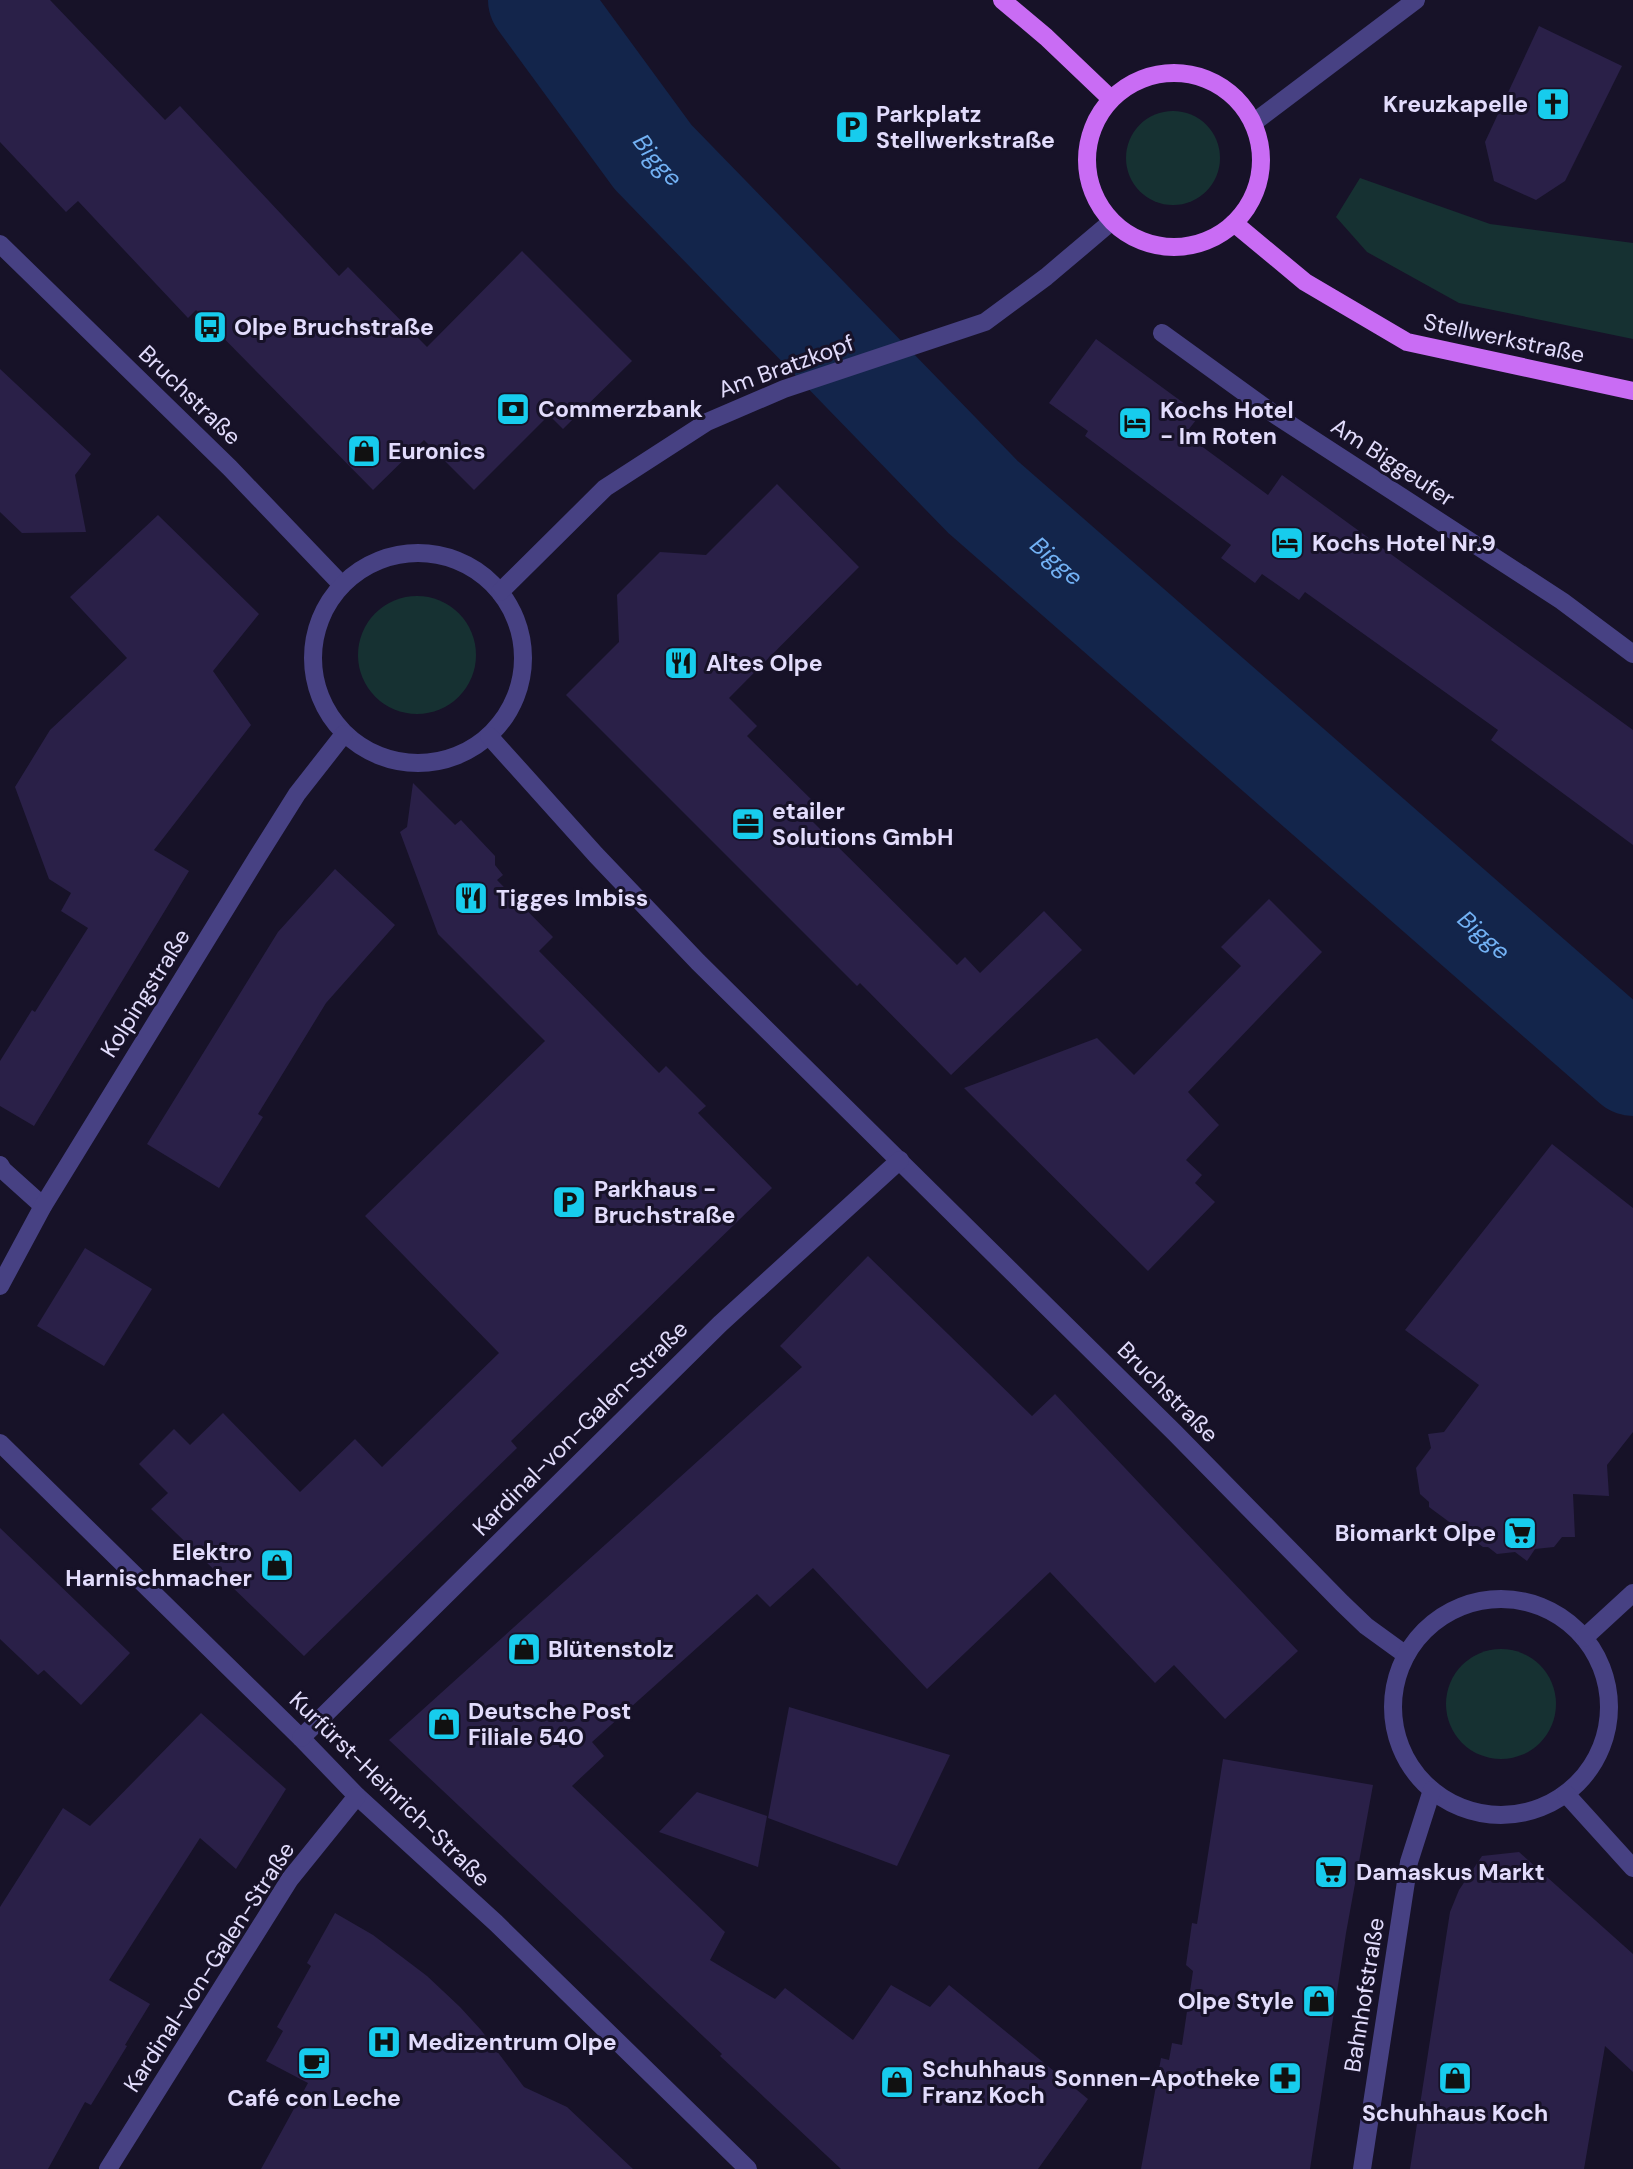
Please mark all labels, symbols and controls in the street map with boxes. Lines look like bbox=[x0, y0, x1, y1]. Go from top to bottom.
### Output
church icon: Kreuzkapelle bbox=[1534, 85, 1572, 123]
place label: Kreuzkapelle bbox=[1383, 89, 1528, 119]
place label: Parkplatz Stellwerkstraße bbox=[876, 99, 1055, 155]
parking icon: Parkplatz Stellwerkstraße bbox=[833, 108, 871, 146]
water label: Bigge bbox=[626, 128, 689, 193]
street label: Stellwerkstraße bbox=[1421, 306, 1587, 370]
bus stop icon: Olpe Bruchstraße bbox=[191, 308, 229, 346]
place label: Olpe Bruchstraße bbox=[234, 312, 434, 342]
street label: Am Bratzkopf bbox=[714, 327, 858, 404]
street label: Bruchstraße bbox=[132, 339, 248, 451]
bank icon: Commerzbank bbox=[494, 390, 532, 428]
place label: Commerzbank bbox=[538, 394, 703, 424]
place label: Kochs Hotel - Im Roten bbox=[1160, 395, 1294, 451]
hotel icon: Kochs Hotel - Im Roten bbox=[1116, 404, 1154, 442]
street label: Am Biggeufer bbox=[1325, 411, 1461, 513]
shop icon: Euronics bbox=[345, 432, 383, 470]
place label: Euronics bbox=[388, 436, 486, 466]
hotel icon: Kochs Hotel Nr.9 bbox=[1268, 524, 1306, 562]
place label: Kochs Hotel Nr.9 bbox=[1312, 528, 1496, 558]
water label: Bigge bbox=[1024, 529, 1090, 592]
restaurant icon: Altes Olpe bbox=[662, 644, 700, 682]
place label: Altes Olpe bbox=[706, 648, 823, 678]
place label: etailer Solutions GmbH bbox=[772, 796, 953, 852]
office icon: etailer Solutions GmbH bbox=[729, 805, 767, 843]
restaurant icon: Tigges Imbiss bbox=[452, 879, 490, 917]
place label: Tigges Imbiss bbox=[496, 883, 648, 913]
water label: Bigge bbox=[1451, 904, 1517, 966]
street label: Kolpingstraße bbox=[93, 923, 197, 1063]
place label: Parkhaus - Bruchstraße bbox=[594, 1174, 735, 1230]
parking icon: Parkhaus - Bruchstraße bbox=[550, 1183, 588, 1221]
street label: Kardinal-von-Galen-Straße bbox=[466, 1314, 694, 1542]
street label: Bruchstraße bbox=[1111, 1335, 1225, 1449]
supermarket icon: Biomarkt Olpe bbox=[1501, 1514, 1539, 1552]
place label: Biomarkt Olpe bbox=[1335, 1518, 1496, 1548]
place label: Elektro Harnischmacher bbox=[65, 1537, 252, 1593]
shop icon: Elektro Harnischmacher bbox=[258, 1546, 296, 1584]
shop icon: Blütenstolz bbox=[505, 1630, 543, 1668]
place label: Blütenstolz bbox=[548, 1634, 674, 1664]
street label: Kurfürst-Heinrich-Straße bbox=[283, 1685, 497, 1893]
place label: Deutsche Post Filiale 540 bbox=[468, 1696, 631, 1752]
shop icon: Deutsche Post Filiale 540 bbox=[425, 1705, 463, 1743]
street label: Kardinal-von-Galen-Straße bbox=[117, 1836, 301, 2098]
supermarket icon: Damaskus Markt bbox=[1312, 1853, 1350, 1891]
place label: Damaskus Markt bbox=[1356, 1857, 1545, 1887]
street label: Bahnhofstraße bbox=[1337, 1916, 1391, 2074]
shop icon: Olpe Style bbox=[1300, 1982, 1338, 2020]
place label: Olpe Style bbox=[1178, 1986, 1294, 2016]
hospital icon: Medizentrum Olpe bbox=[365, 2023, 403, 2061]
place label: Medizentrum Olpe bbox=[408, 2027, 617, 2057]
cafe icon: Café con Leche bbox=[295, 2044, 333, 2082]
place label: Schuhhaus Franz Koch bbox=[922, 2054, 1047, 2110]
pharmacy icon: Sonnen-Apotheke bbox=[1266, 2059, 1304, 2097]
shop icon: Schuhhaus Koch bbox=[1436, 2059, 1474, 2097]
shop icon: Schuhhaus Franz Koch bbox=[878, 2063, 916, 2101]
place label: Sonnen-Apotheke bbox=[1054, 2063, 1260, 2093]
place label: Café con Leche bbox=[227, 2083, 401, 2113]
place label: Schuhhaus Koch bbox=[1362, 2098, 1548, 2128]

